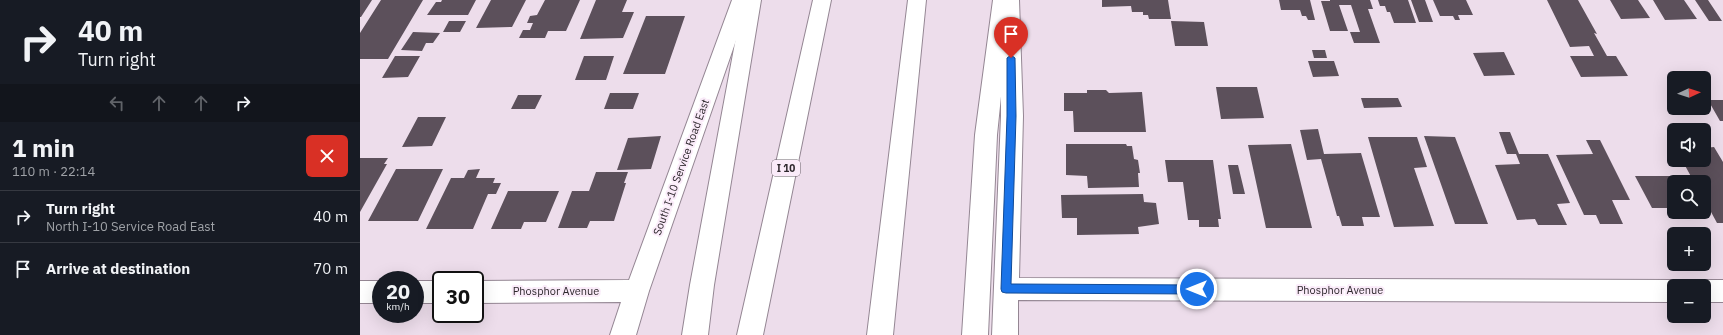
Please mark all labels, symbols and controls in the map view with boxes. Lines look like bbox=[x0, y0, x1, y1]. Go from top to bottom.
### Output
text: 40 m bbox=[78, 12, 143, 49]
icon: right bbox=[12, 16, 64, 68]
pin bbox=[994, 17, 1028, 58]
icon: arrive bbox=[1000, 23, 1022, 45]
text: Turn right bbox=[78, 48, 156, 71]
north arrow bbox=[1667, 71, 1711, 115]
map controls bbox=[1667, 71, 1711, 323]
icon: left bbox=[106, 92, 128, 114]
icon: ahead bbox=[148, 92, 170, 114]
icon: ahead bbox=[190, 92, 212, 114]
icon: right bbox=[232, 92, 254, 114]
street label: South I-10 Service Road East bbox=[650, 97, 712, 237]
button: sound bbox=[1667, 123, 1711, 167]
text: 1 min bbox=[12, 132, 75, 164]
button: close bbox=[306, 135, 348, 177]
road number: I 10 bbox=[772, 160, 800, 176]
text: 110 m · 22:14 bbox=[12, 163, 95, 180]
button: search bbox=[1667, 175, 1711, 219]
text: Turn right bbox=[46, 199, 115, 218]
icon: right bbox=[12, 206, 34, 228]
text: 40 m bbox=[313, 207, 348, 226]
text: North I-10 Service Road East bbox=[46, 218, 215, 235]
button: + bbox=[1667, 227, 1711, 271]
icon: arrive bbox=[12, 258, 34, 280]
text: Arrive at destination bbox=[46, 259, 190, 278]
text: 70 m bbox=[313, 259, 348, 278]
position arrow bbox=[1176, 268, 1218, 310]
speed limit sign: 30 bbox=[432, 271, 484, 323]
text: 20 bbox=[386, 278, 410, 305]
button: − bbox=[1667, 279, 1711, 323]
street label: Phosphor Avenue bbox=[1297, 283, 1383, 297]
street label: Phosphor Avenue bbox=[513, 284, 599, 298]
text: km/h bbox=[386, 300, 410, 313]

